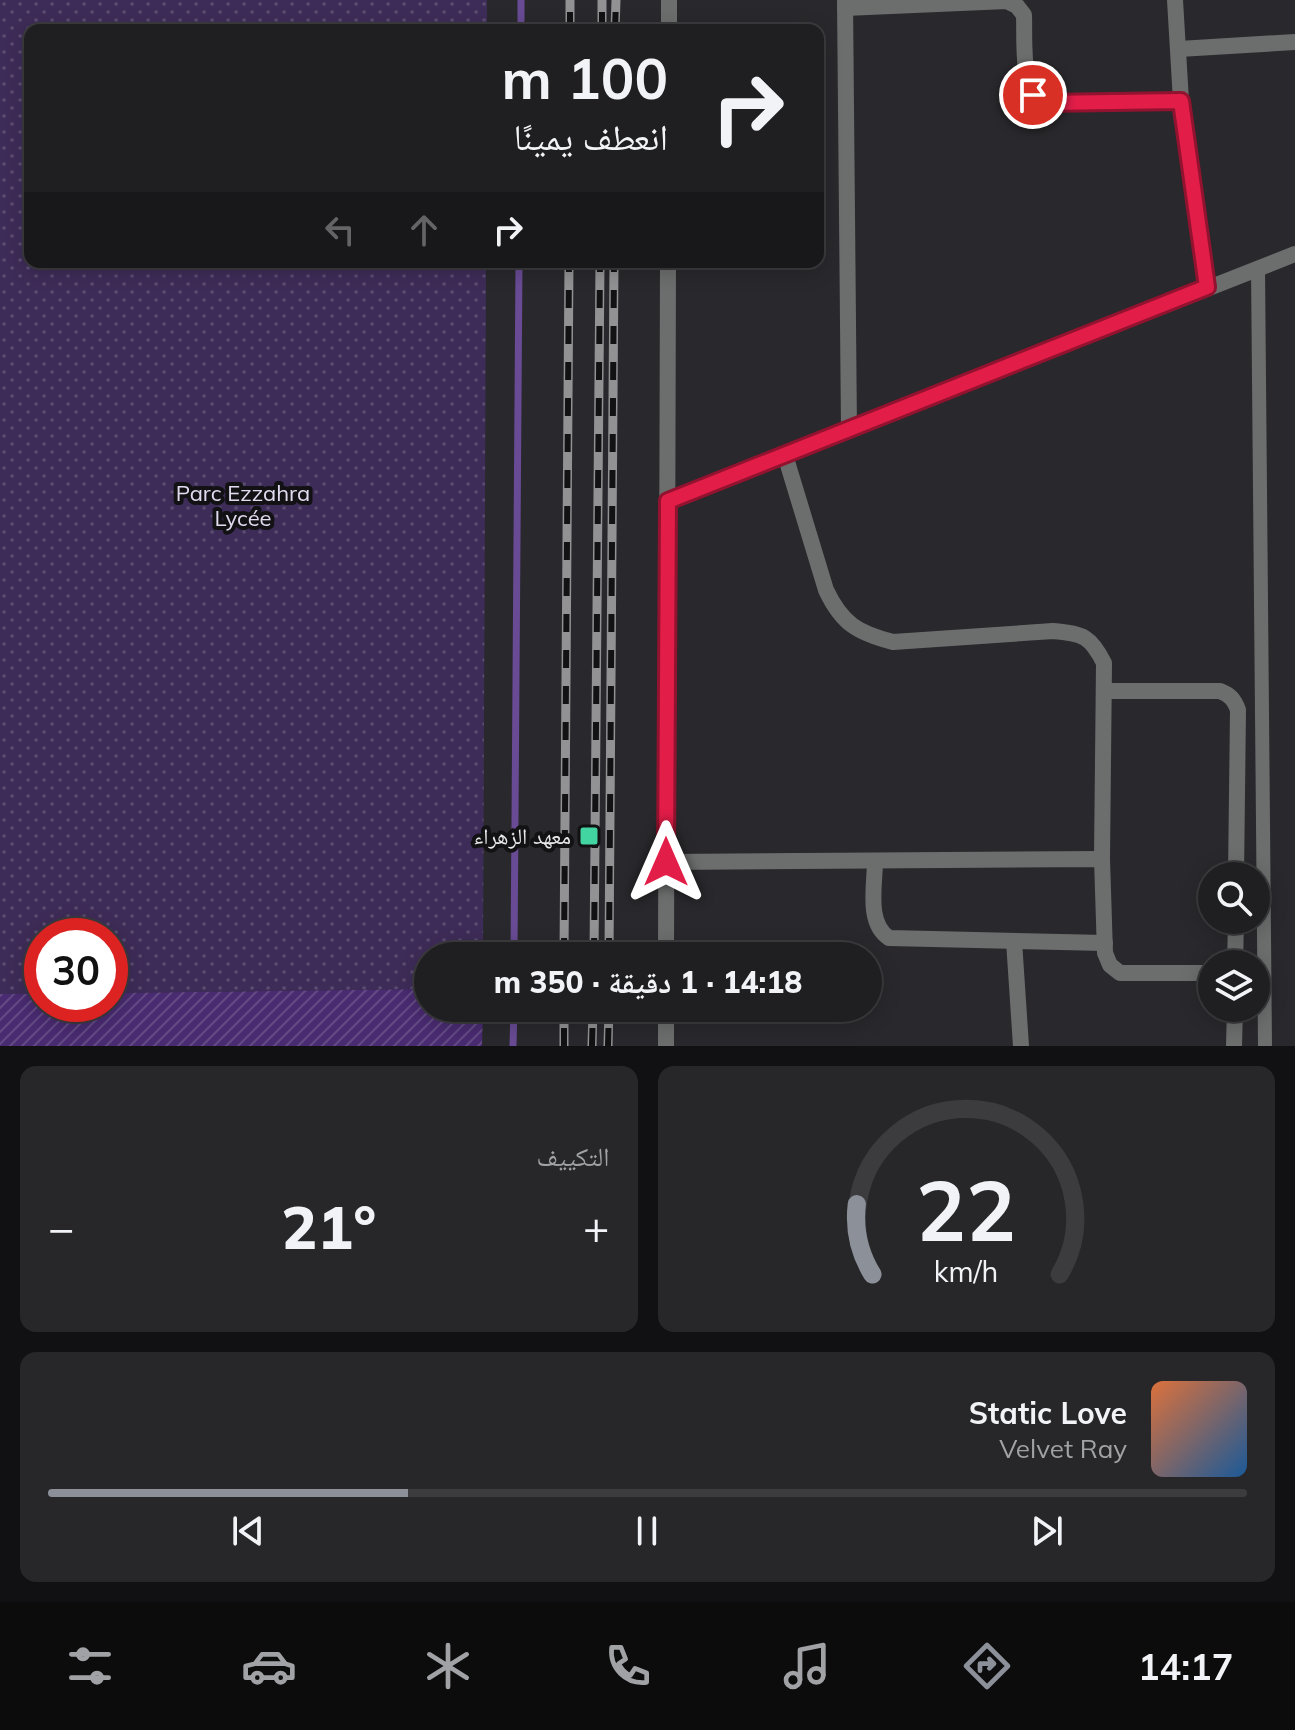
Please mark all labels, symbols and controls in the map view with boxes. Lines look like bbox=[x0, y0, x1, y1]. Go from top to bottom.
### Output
text: 100 m bbox=[501, 43, 668, 113]
icon: right bbox=[696, 56, 800, 160]
pin bbox=[999, 61, 1067, 129]
icon: arrive bbox=[1011, 73, 1055, 117]
text: انعطف يمينًا bbox=[513, 114, 668, 159]
icon: left bbox=[318, 208, 362, 252]
icon: ahead bbox=[402, 208, 446, 252]
icon: right bbox=[486, 208, 530, 252]
park label: Parc Ezzahra Lycée bbox=[176, 479, 310, 532]
position arrow bbox=[624, 820, 708, 904]
place label: معهد الزهراء bbox=[474, 822, 571, 850]
marker: معهد الزهراء bbox=[578, 825, 600, 847]
map controls bbox=[1198, 862, 1270, 1022]
button: search bbox=[1198, 862, 1270, 934]
speed limit sign: 30 bbox=[24, 918, 128, 1022]
button: layers bbox=[1198, 950, 1270, 1022]
text: 14:18 · 1 دقيقة · 350 m bbox=[494, 963, 802, 1001]
text: التكييف bbox=[537, 1140, 610, 1173]
text: 22 bbox=[916, 1157, 1016, 1262]
text: 21° bbox=[281, 1189, 376, 1264]
text: − bbox=[48, 1200, 74, 1255]
text: + bbox=[583, 1200, 609, 1255]
text: km/h bbox=[934, 1253, 999, 1289]
text: Static Love bbox=[969, 1394, 1127, 1432]
text: Velvet Ray bbox=[999, 1432, 1127, 1465]
icon: previous bbox=[226, 1509, 270, 1553]
icon: pause bbox=[625, 1509, 669, 1553]
icon: next bbox=[1025, 1509, 1069, 1553]
icon: filters bbox=[62, 1638, 118, 1694]
icon: car bbox=[241, 1638, 297, 1694]
icon: climate bbox=[420, 1638, 476, 1694]
icon: phone bbox=[600, 1638, 656, 1694]
icon: music bbox=[779, 1638, 835, 1694]
icon: directions bbox=[959, 1638, 1015, 1694]
text: 14:17 bbox=[1138, 1644, 1233, 1689]

